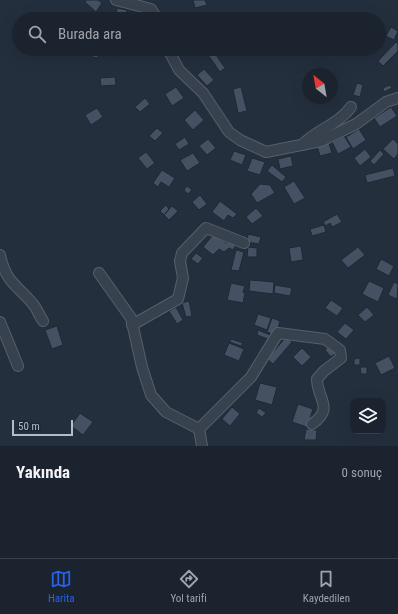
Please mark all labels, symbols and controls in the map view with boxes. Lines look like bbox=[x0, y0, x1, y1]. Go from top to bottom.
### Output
search box bbox=[12, 12, 386, 56]
icon: search bbox=[26, 23, 48, 45]
text: Burada ara bbox=[58, 25, 122, 43]
north arrow bbox=[302, 68, 338, 104]
map controls bbox=[350, 398, 386, 434]
button: layers bbox=[350, 398, 386, 434]
scale bar bbox=[12, 418, 73, 437]
text: 50 m bbox=[18, 420, 40, 433]
text: Yakında bbox=[16, 462, 70, 482]
text: 0 sonuç bbox=[342, 465, 382, 480]
tab: Harita bbox=[48, 568, 74, 605]
tab: Yol tarifi bbox=[170, 568, 207, 605]
tab: Kaydedilen bbox=[303, 568, 350, 605]

